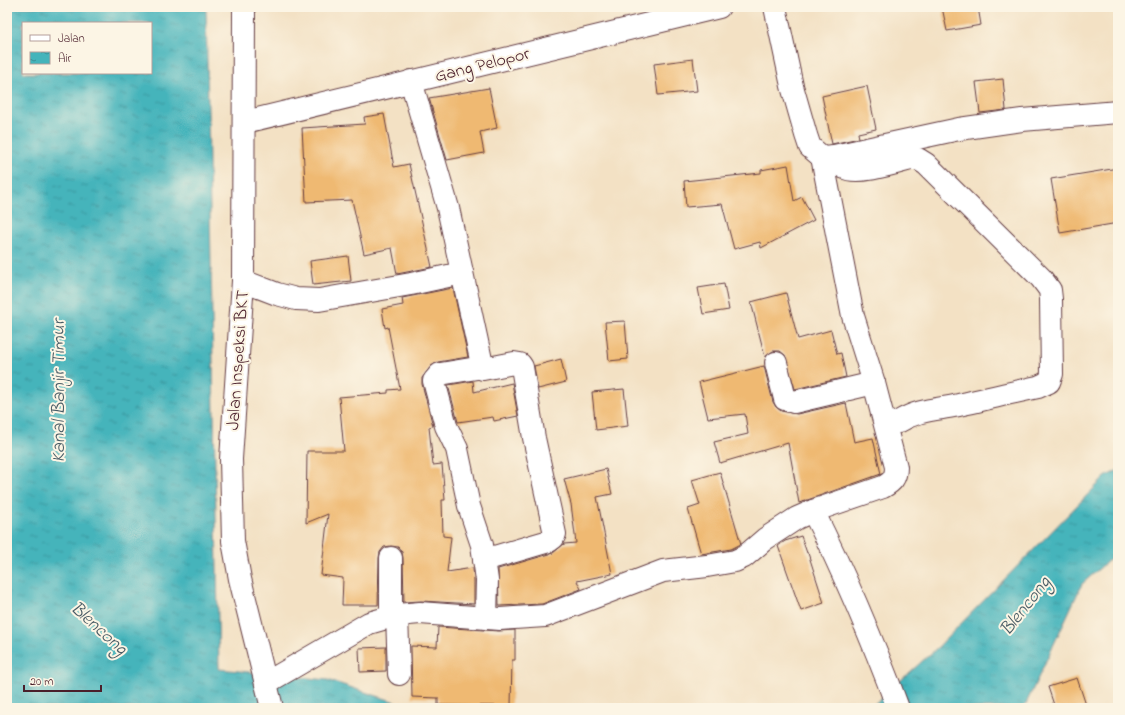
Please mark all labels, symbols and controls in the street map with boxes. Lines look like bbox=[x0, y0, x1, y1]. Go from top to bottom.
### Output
legend bbox=[22, 22, 152, 74]
text: Jalan bbox=[58, 30, 85, 48]
street label: Gang Pelopor bbox=[432, 41, 533, 91]
text: Air bbox=[58, 50, 72, 68]
street label: Jalan Inspeksi BKT bbox=[221, 289, 257, 431]
water label: Kanal Banjir Timur bbox=[46, 317, 73, 463]
water label: Blencong bbox=[994, 571, 1059, 643]
water label: Blencong bbox=[63, 596, 133, 663]
scale bar bbox=[24, 667, 101, 693]
text: 20 m bbox=[30, 673, 53, 691]

